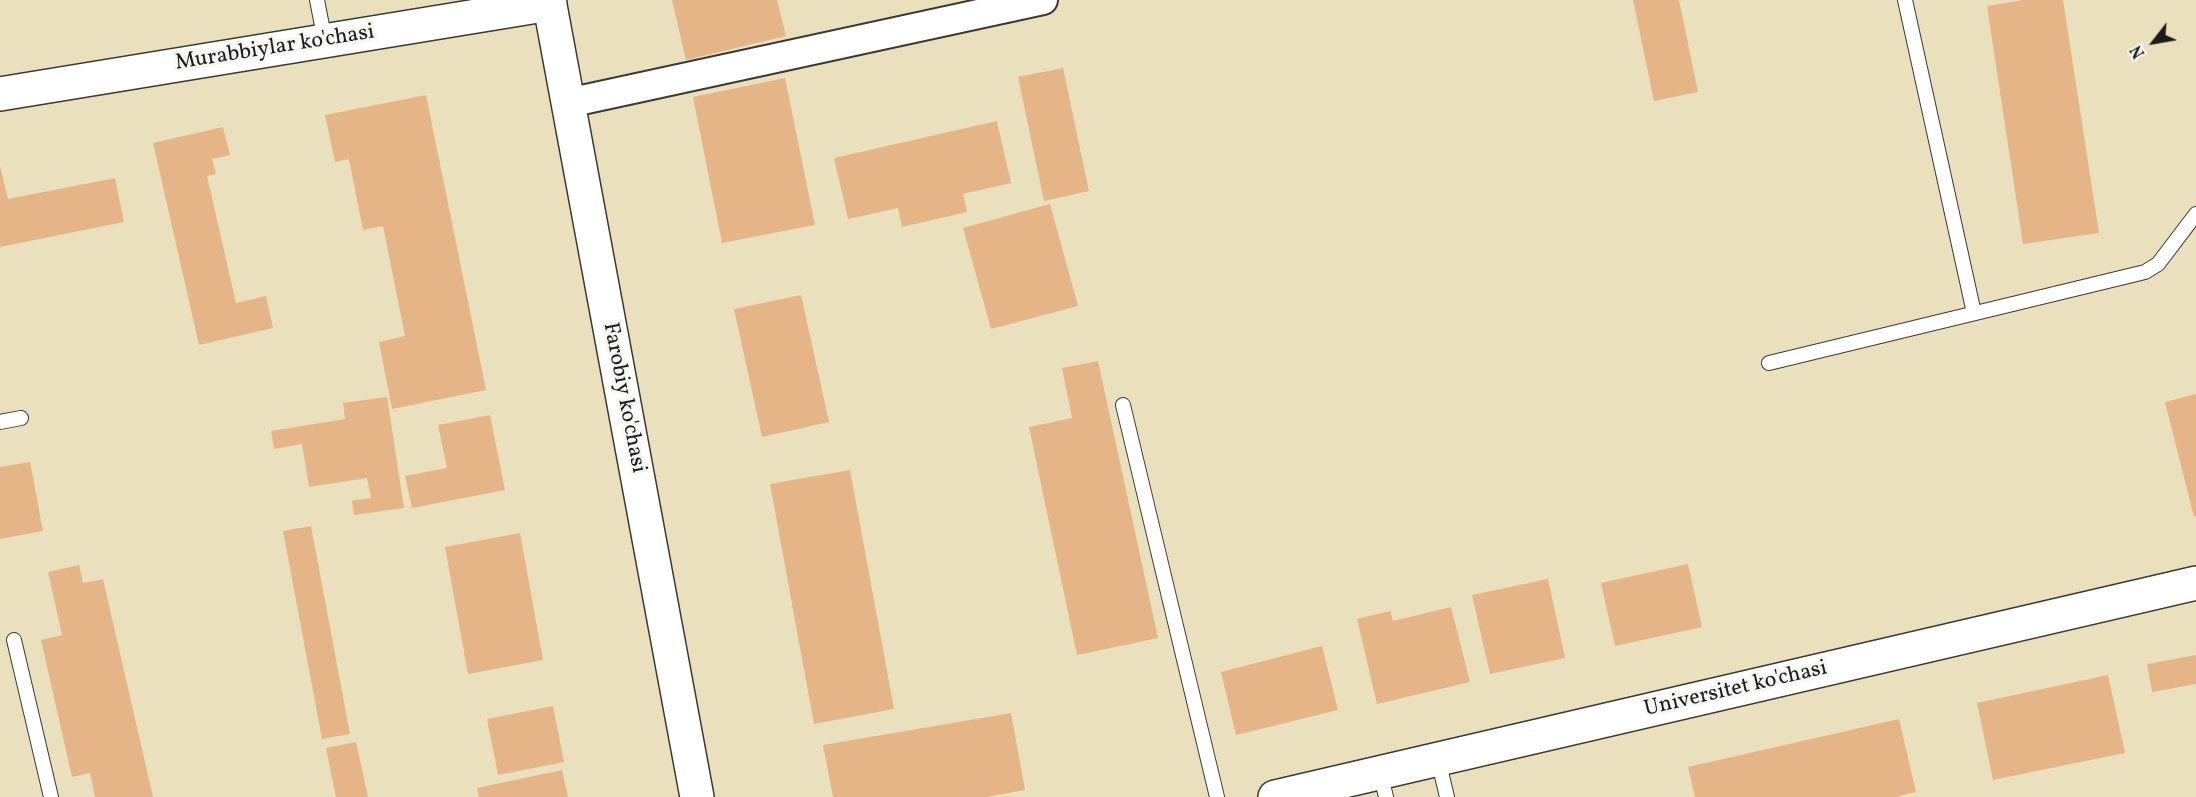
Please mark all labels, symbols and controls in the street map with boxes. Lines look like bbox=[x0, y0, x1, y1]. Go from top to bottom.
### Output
north arrow bbox=[2124, 12, 2184, 72]
street label: Murabbiylar ko'chasi bbox=[174, 20, 376, 78]
text: N bbox=[2126, 41, 2151, 62]
street label: Farobiy ko'chasi bbox=[595, 320, 651, 476]
street label: Universitet ko'chasi bbox=[1642, 656, 1830, 724]

